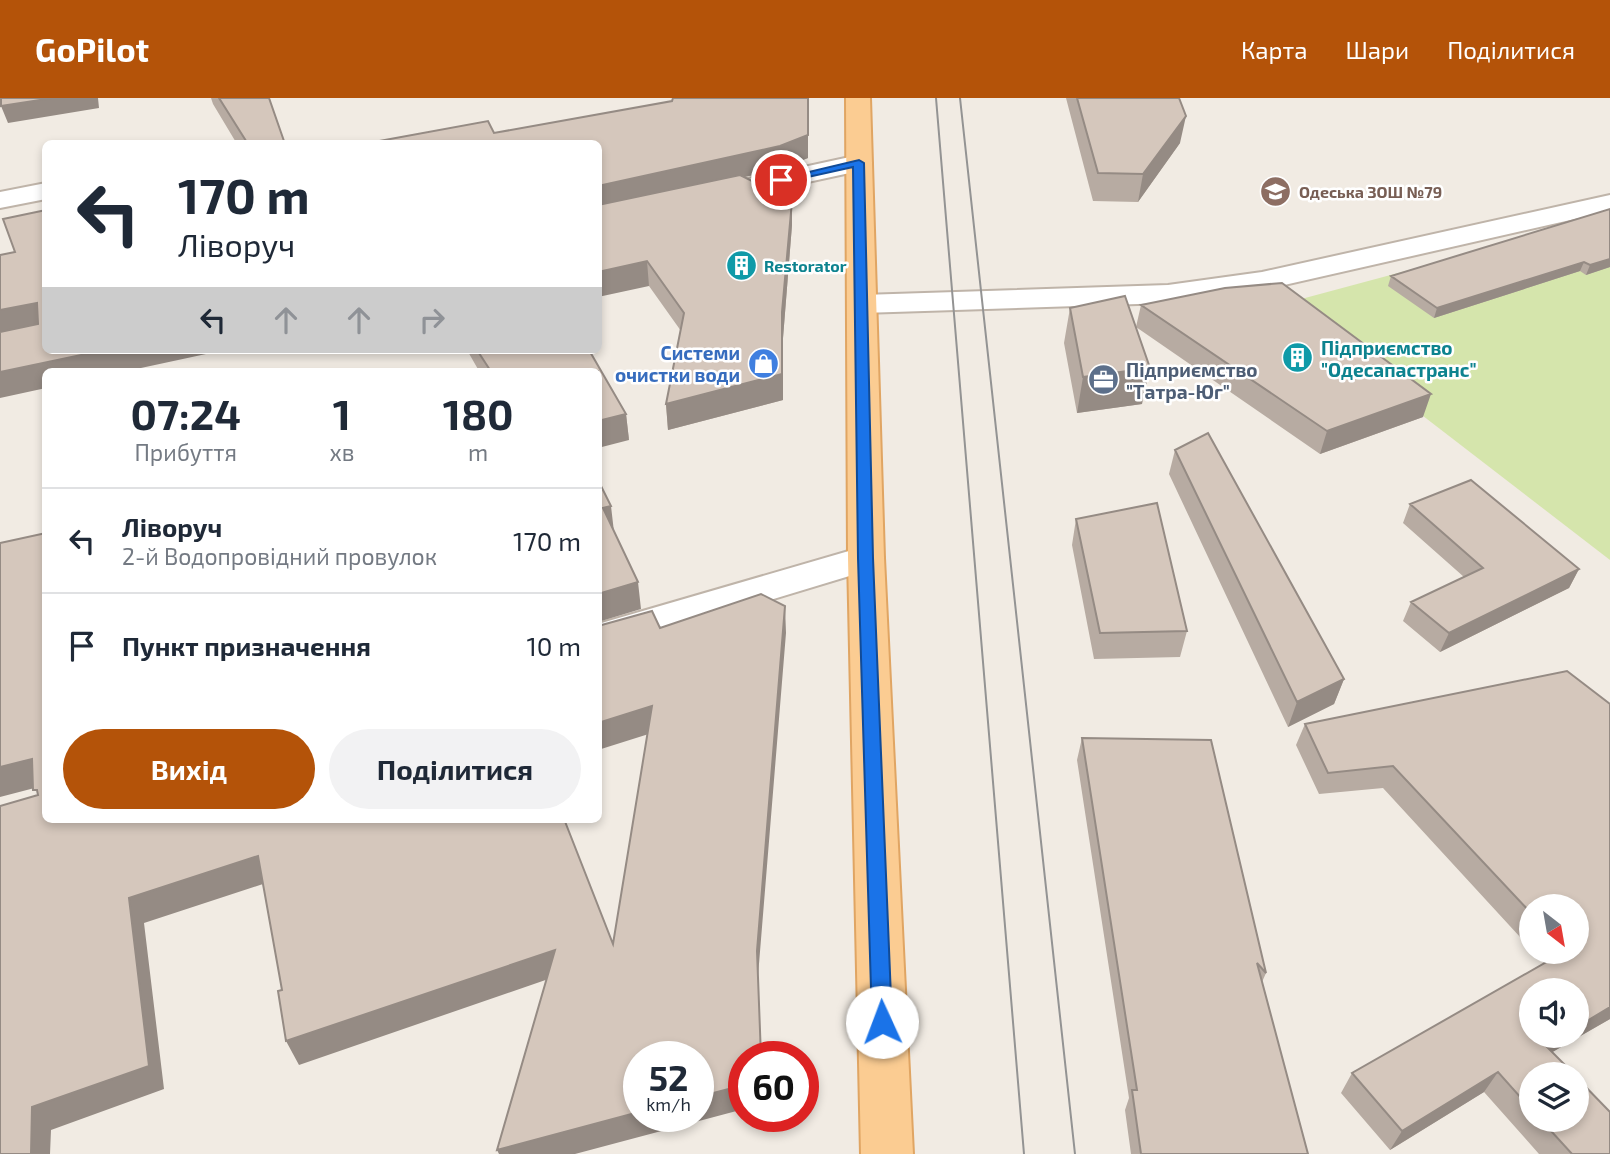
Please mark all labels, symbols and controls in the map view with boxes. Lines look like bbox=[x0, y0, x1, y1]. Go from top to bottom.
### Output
text: GoPilot bbox=[35, 29, 149, 69]
text: Карта bbox=[1241, 35, 1308, 64]
text: Шари bbox=[1346, 35, 1409, 64]
text: Поділитися bbox=[1447, 35, 1575, 64]
pin bbox=[751, 150, 811, 210]
icon: arrive bbox=[762, 161, 800, 199]
text: 170 m bbox=[178, 165, 310, 224]
icon: left bbox=[63, 168, 154, 259]
school or university icon: Одеська ЗОШ №79 bbox=[1259, 174, 1293, 208]
place label: Одеська ЗОШ №79 bbox=[1299, 182, 1442, 201]
text: Ліворуч bbox=[178, 225, 295, 263]
building icon: Restorator bbox=[724, 248, 758, 282]
place label: Restorator bbox=[764, 256, 847, 275]
icon: left bbox=[194, 301, 232, 339]
icon: ahead bbox=[267, 301, 305, 339]
icon: ahead bbox=[340, 301, 378, 339]
icon: right bbox=[413, 301, 451, 339]
place label: Підприємство "Одесапастранс" bbox=[1321, 336, 1477, 381]
place label: Системи очистки води bbox=[615, 341, 740, 386]
building icon: Підприємство "Одесапастранс" bbox=[1281, 341, 1315, 375]
shop icon: Системи очистки води bbox=[746, 346, 780, 380]
place label: Підприємство "Татра-Юг" bbox=[1126, 358, 1258, 403]
office icon: Підприємство "Татра-Юг" bbox=[1086, 363, 1120, 397]
text: 07:24 bbox=[130, 388, 241, 438]
text: 1 bbox=[333, 388, 351, 438]
text: 180 bbox=[443, 388, 514, 438]
text: Прибуття bbox=[134, 438, 237, 466]
text: хв bbox=[329, 438, 354, 466]
text: m bbox=[468, 438, 488, 466]
text: Ліворуч bbox=[122, 511, 222, 542]
icon: left bbox=[63, 522, 101, 560]
text: 170 m bbox=[513, 525, 581, 556]
text: 2-й Водопровідний провулок bbox=[122, 542, 437, 570]
icon: arrive bbox=[63, 627, 101, 665]
text: Пункт призначення bbox=[122, 630, 371, 661]
text: 10 m bbox=[526, 630, 581, 661]
button: Вихід bbox=[63, 729, 315, 809]
button: Поділитися bbox=[329, 729, 581, 809]
north arrow bbox=[1519, 894, 1589, 964]
map controls bbox=[1519, 894, 1589, 1132]
button: sound bbox=[1519, 978, 1589, 1048]
position arrow bbox=[845, 985, 919, 1059]
speed limit sign: 60 bbox=[728, 1041, 819, 1132]
text: 52 bbox=[649, 1056, 688, 1098]
button: layers bbox=[1519, 1062, 1589, 1132]
text: km/h bbox=[646, 1093, 691, 1115]

